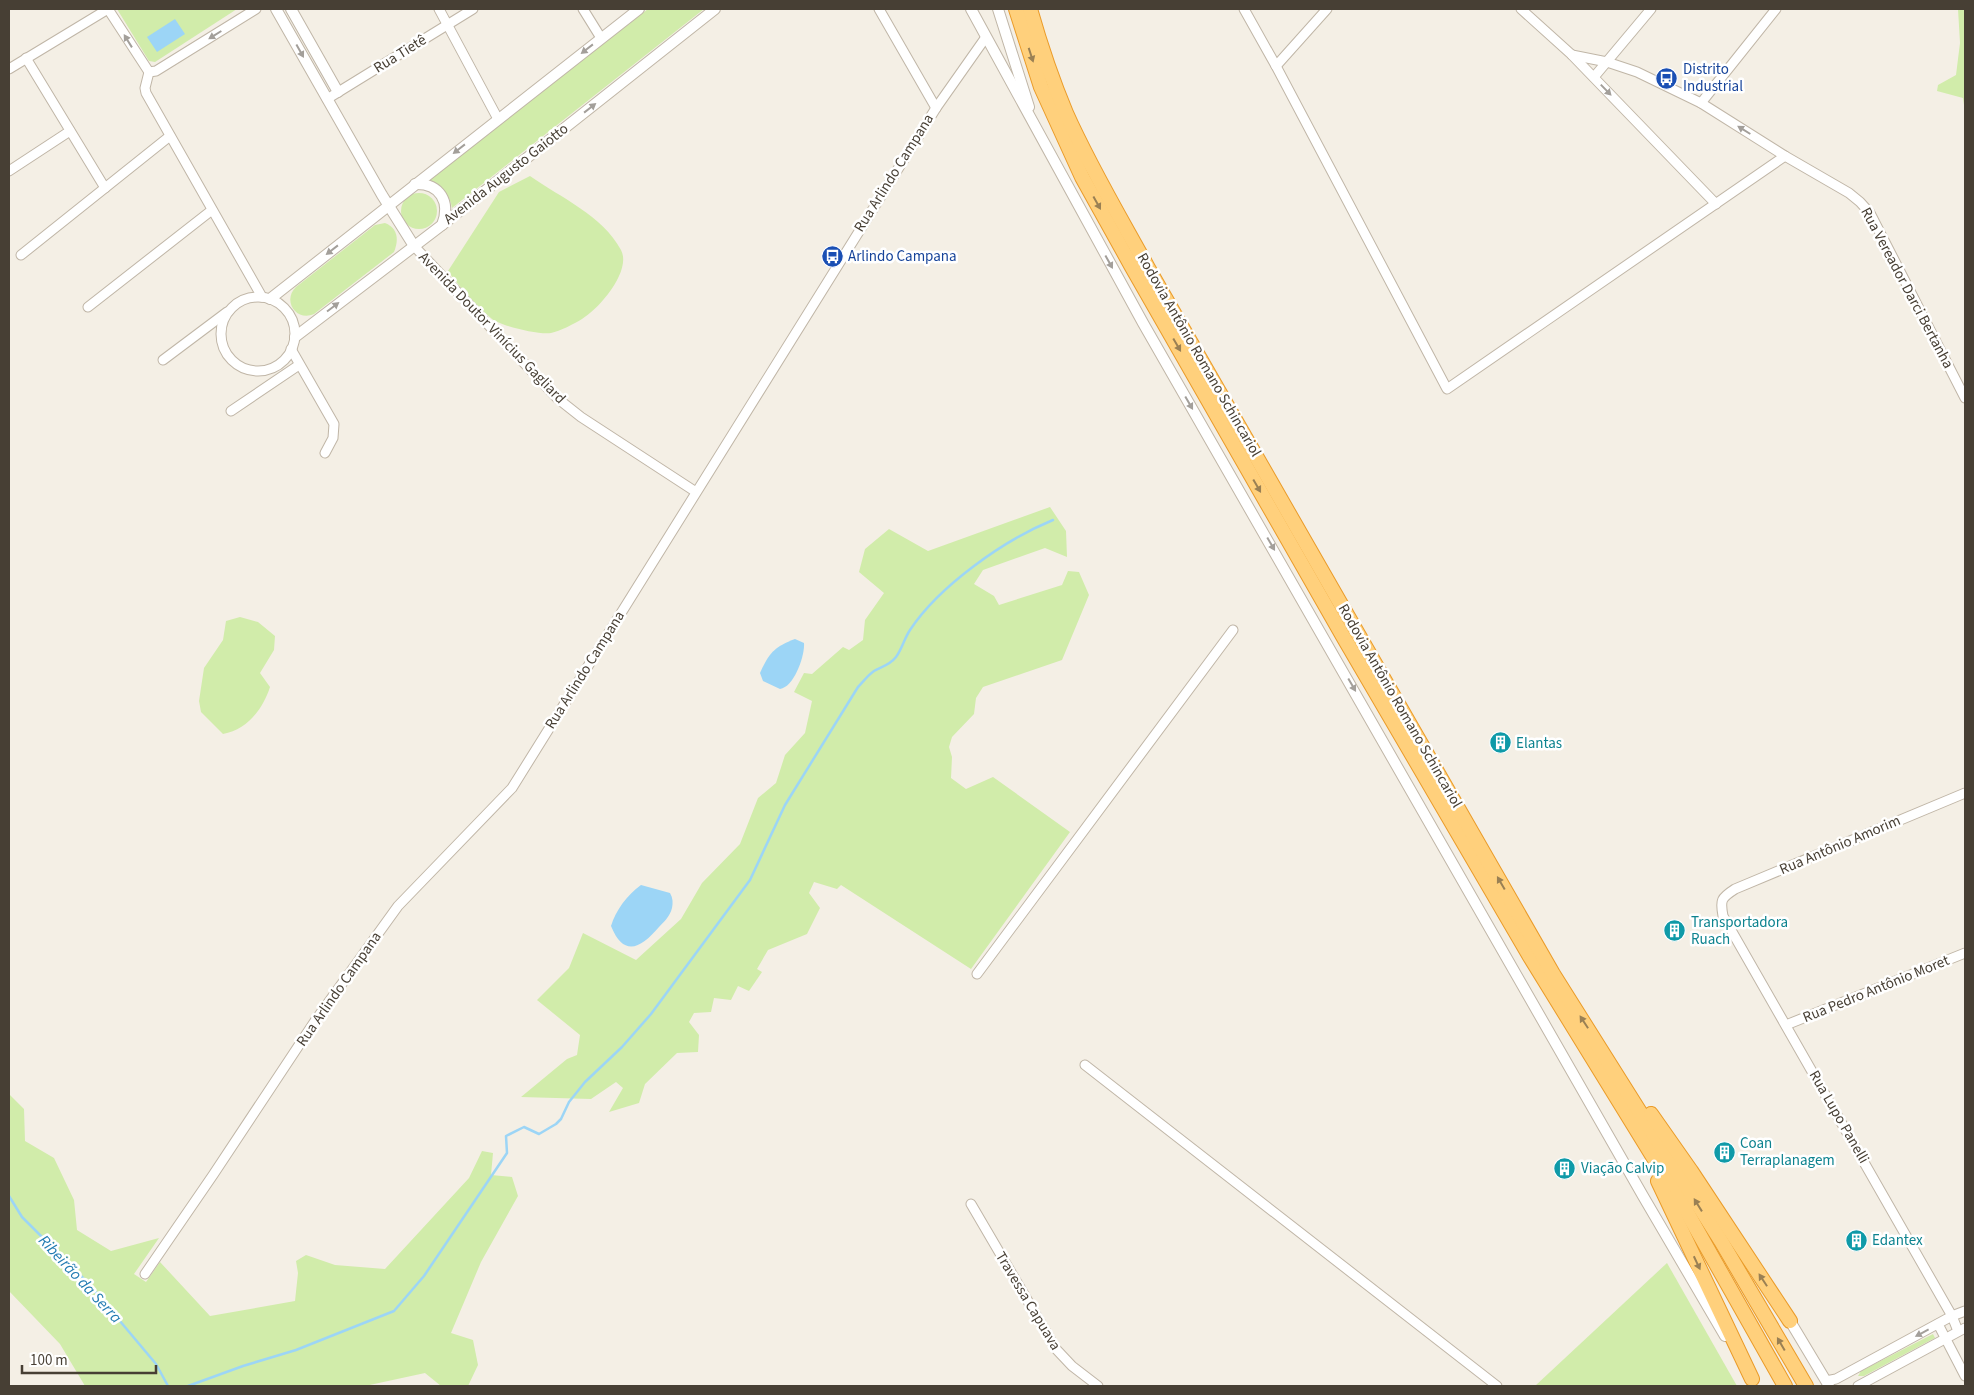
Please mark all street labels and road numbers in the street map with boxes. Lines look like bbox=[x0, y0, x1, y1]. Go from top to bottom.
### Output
street label: Rua Tietê bbox=[370, 30, 430, 78]
street label: Rua Arlindo Campana bbox=[849, 110, 939, 236]
street label: Avenida Augusto Gaiotto bbox=[439, 119, 573, 229]
street label: Rua Vereador Darci Bertanha bbox=[1856, 204, 1958, 372]
street label: Avenida Doutor Vinícius Gagliard bbox=[414, 247, 570, 409]
street label: Rodovia Antônio Romano Schincariol bbox=[1132, 249, 1266, 461]
street label: Rodovia Antônio Romano Schincariol bbox=[1333, 600, 1467, 812]
street label: Rua Arlindo Campana bbox=[540, 607, 630, 733]
street label: Rua Antônio Amorim bbox=[1776, 810, 1904, 880]
street label: Rua Arlindo Campana bbox=[291, 927, 387, 1051]
street label: Rua Pedro Antônio Moret bbox=[1800, 950, 1952, 1028]
street label: Rua Lupo Panelli bbox=[1804, 1067, 1874, 1167]
street label: Travessa Capuava bbox=[990, 1248, 1066, 1354]

